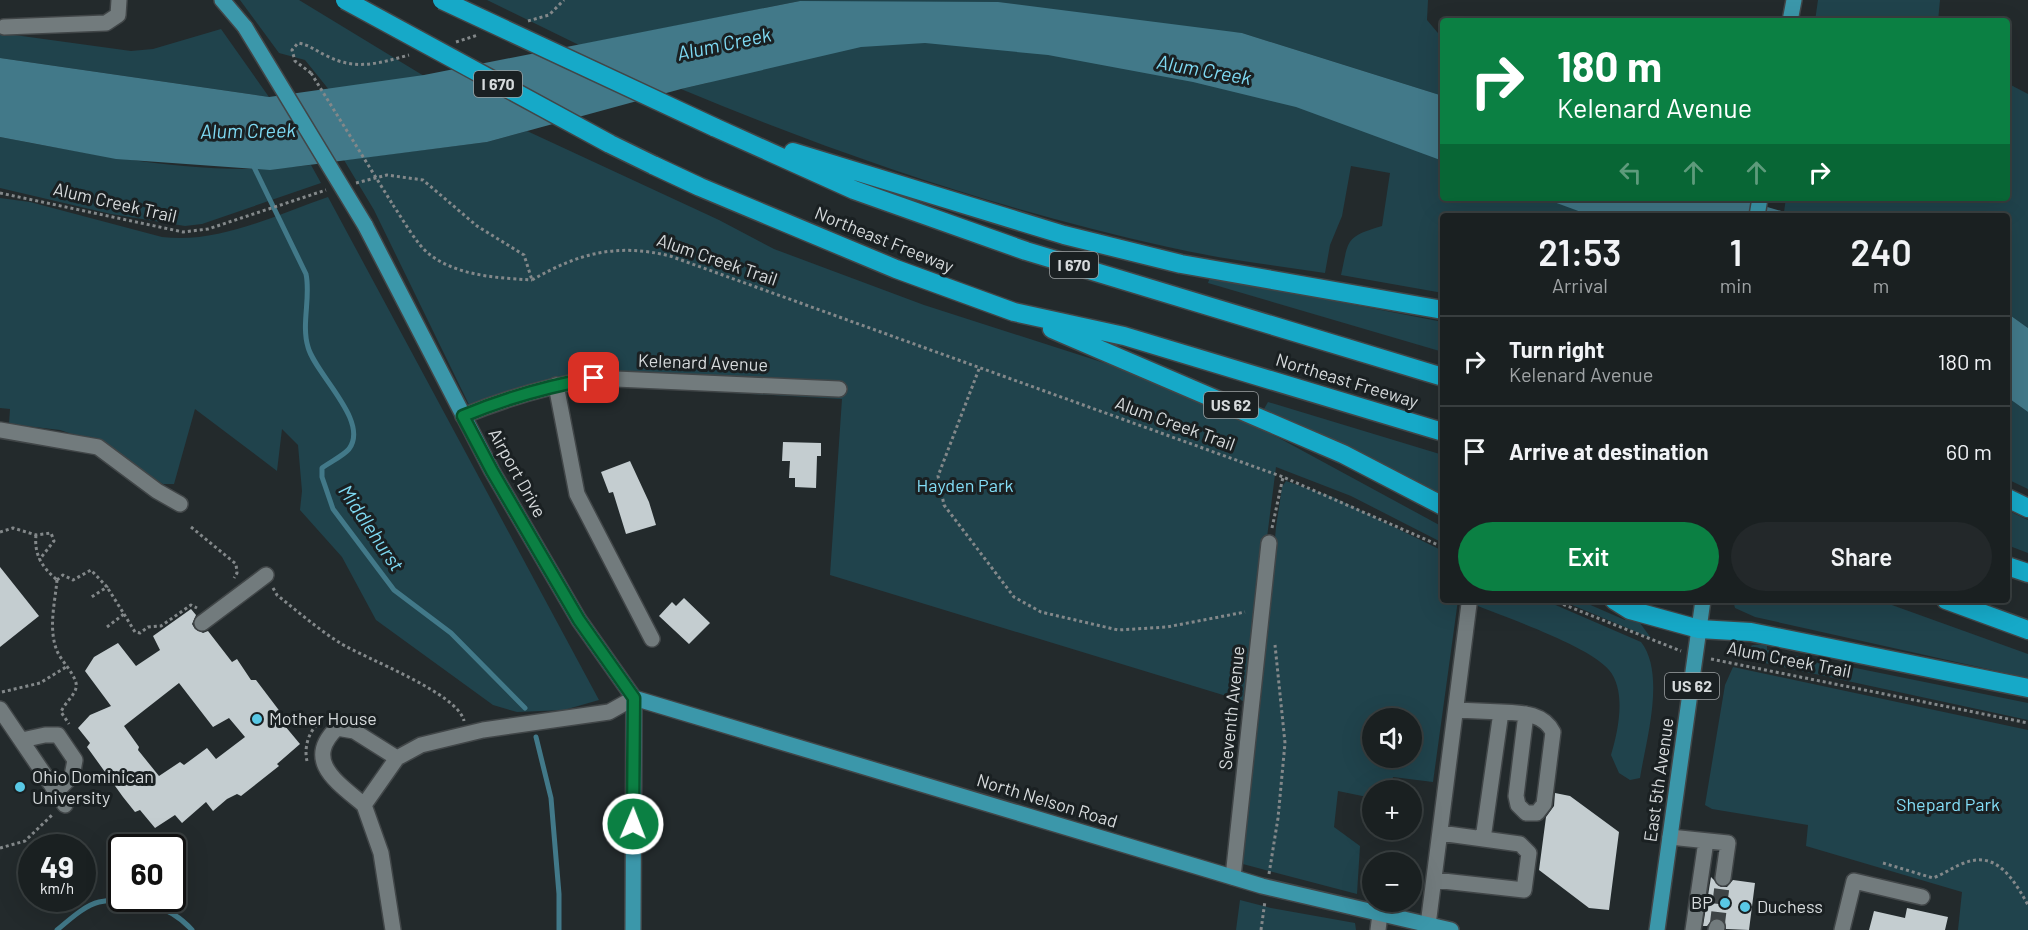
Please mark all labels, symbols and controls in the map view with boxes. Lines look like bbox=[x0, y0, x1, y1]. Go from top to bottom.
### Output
water label: Alum Creek bbox=[674, 21, 773, 65]
text: 180 m bbox=[1557, 40, 1662, 90]
icon: right bbox=[1458, 42, 1536, 120]
water label: Alum Creek bbox=[1155, 49, 1254, 89]
road number: I 670 bbox=[474, 71, 522, 97]
text: Kelenard Avenue bbox=[1557, 91, 1752, 123]
water label: Alum Creek bbox=[200, 117, 296, 143]
icon: left bbox=[1614, 156, 1647, 189]
icon: ahead bbox=[1677, 156, 1710, 189]
icon: ahead bbox=[1740, 156, 1773, 189]
icon: right bbox=[1803, 156, 1836, 189]
street label: Alum Creek Trail bbox=[51, 177, 179, 227]
street label: Northeast Freeway bbox=[812, 201, 957, 277]
street label: Alum Creek Trail bbox=[654, 228, 781, 290]
text: 21:53 bbox=[1538, 230, 1621, 273]
text: 1 bbox=[1730, 230, 1742, 273]
text: 240 bbox=[1850, 230, 1912, 273]
road number: I 670 bbox=[1050, 252, 1098, 278]
text: Arrival bbox=[1552, 273, 1608, 297]
text: min bbox=[1720, 273, 1752, 297]
text: m bbox=[1873, 273, 1889, 297]
text: Turn right bbox=[1509, 336, 1604, 362]
icon: right bbox=[1458, 345, 1491, 378]
street label: Northeast Freeway bbox=[1273, 348, 1421, 412]
text: 180 m bbox=[1938, 348, 1992, 374]
street label: Kelenard Avenue bbox=[638, 349, 768, 375]
pin bbox=[568, 352, 619, 403]
icon: arrive bbox=[577, 361, 610, 394]
text: Kelenard Avenue bbox=[1509, 362, 1654, 386]
street label: Alum Creek Trail bbox=[1112, 391, 1238, 455]
road number: US 62 bbox=[1204, 392, 1258, 418]
street label: Airport Drive bbox=[484, 424, 551, 521]
icon: arrive bbox=[1458, 435, 1491, 468]
text: Arrive at destination bbox=[1509, 438, 1708, 464]
text: 60 m bbox=[1946, 438, 1992, 464]
park label: Hayden Park bbox=[917, 474, 1013, 496]
water label: Middlehurst bbox=[334, 480, 409, 575]
button: Exit bbox=[1458, 522, 1719, 591]
button: Share bbox=[1731, 522, 1992, 591]
street label: Alum Creek Trail bbox=[1725, 636, 1853, 682]
street label: Seventh Avenue bbox=[1214, 645, 1248, 771]
road number: US 62 bbox=[1665, 673, 1719, 699]
place label: Mother House bbox=[269, 707, 377, 729]
map controls bbox=[1362, 708, 1422, 912]
button: sound bbox=[1362, 708, 1422, 768]
marker: Mother House bbox=[250, 712, 264, 726]
street label: East 5th Avenue bbox=[1638, 716, 1678, 843]
place label: Ohio Dominican University bbox=[32, 765, 154, 808]
street label: North Nelson Road bbox=[974, 768, 1120, 832]
marker: Ohio Dominican University bbox=[13, 780, 27, 794]
button: + bbox=[1362, 780, 1422, 840]
position arrow bbox=[601, 792, 665, 856]
park label: Shepard Park bbox=[1896, 793, 2000, 815]
speed limit sign: 60 bbox=[108, 834, 186, 912]
text: 49 bbox=[40, 848, 74, 884]
button: − bbox=[1362, 852, 1422, 912]
text: km/h bbox=[40, 879, 74, 897]
place label: BP bbox=[1691, 891, 1713, 913]
place label: Duchess bbox=[1757, 895, 1823, 917]
marker: BP bbox=[1718, 896, 1732, 910]
marker: Duchess bbox=[1738, 900, 1752, 914]

